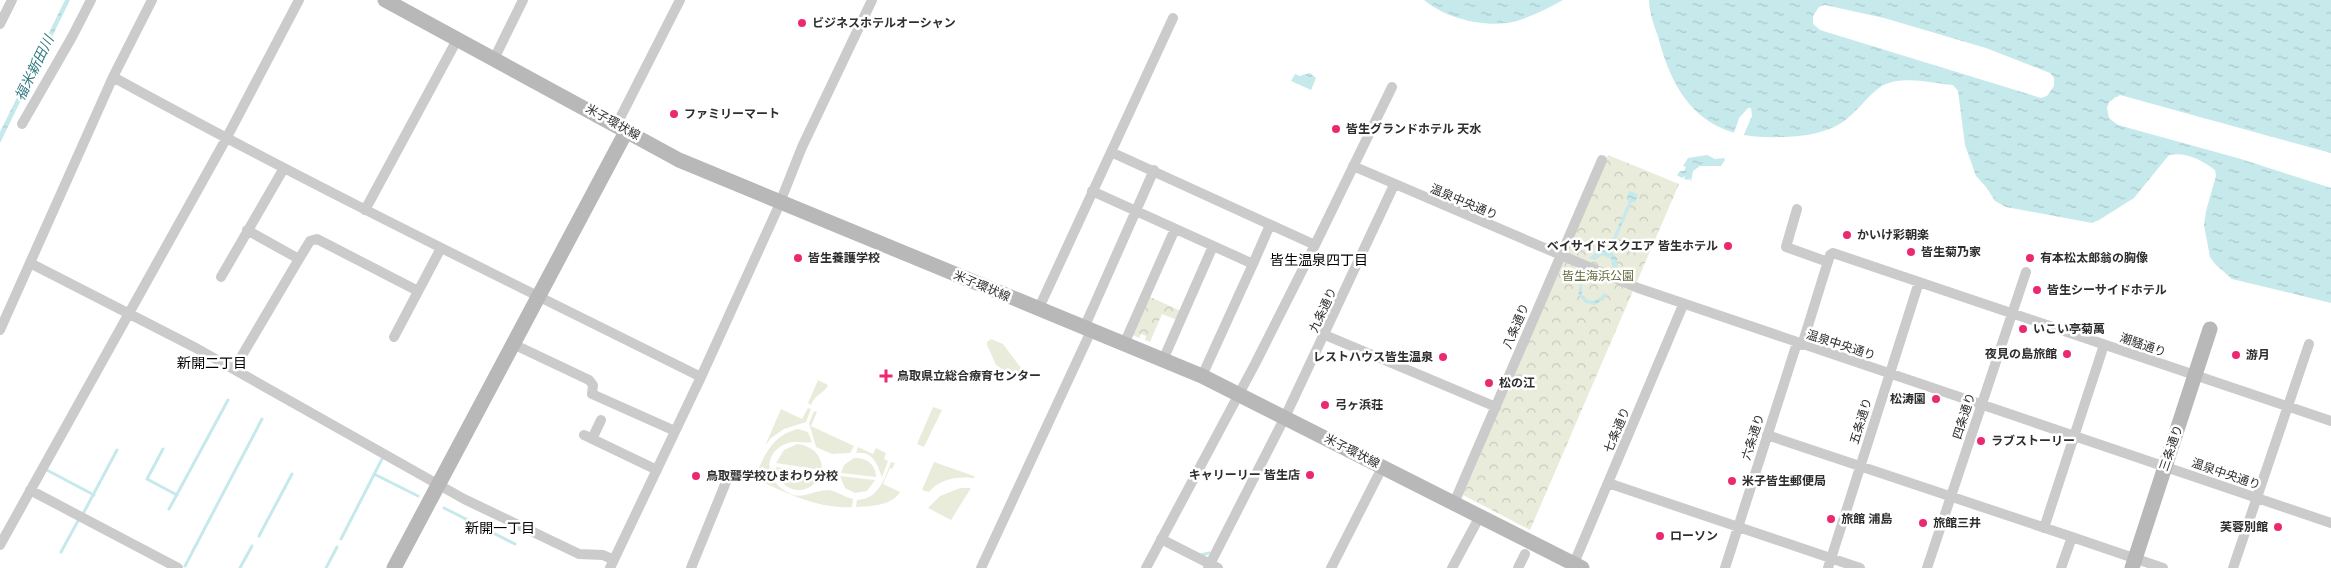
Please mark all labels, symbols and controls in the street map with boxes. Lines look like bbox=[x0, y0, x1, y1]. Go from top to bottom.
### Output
place label: ビジネスホテルオーシャン bbox=[812, 15, 956, 31]
marker: ビジネスホテルオーシャン bbox=[796, 17, 808, 29]
water label: 福米新田川 bbox=[11, 31, 59, 104]
street label: 米子環状線 bbox=[583, 100, 643, 144]
place label: ファミリーマート bbox=[684, 106, 780, 122]
marker: ファミリーマート bbox=[668, 108, 680, 120]
place label: 皆生グランドホテル 天水 bbox=[1346, 121, 1481, 137]
marker: 皆生グランドホテル 天水 bbox=[1330, 123, 1342, 135]
street label: 温泉中央通り bbox=[1428, 181, 1500, 223]
place label: かいけ彩朝楽 bbox=[1857, 227, 1929, 243]
marker: かいけ彩朝楽 bbox=[1841, 229, 1853, 241]
place label: ベイサイドスクエア 皆生ホテル bbox=[1547, 238, 1718, 254]
marker: ベイサイドスクエア 皆生ホテル bbox=[1722, 240, 1734, 252]
place label: 皆生菊乃家 bbox=[1921, 244, 1981, 260]
marker: 皆生菊乃家 bbox=[1905, 246, 1917, 258]
place label: 皆生養護学校 bbox=[808, 250, 880, 266]
place label: 有本松太郎翁の胸像 bbox=[2040, 250, 2148, 266]
district label: 皆生温泉四丁目 bbox=[1270, 251, 1368, 270]
marker: 皆生養護学校 bbox=[792, 252, 804, 264]
marker: 有本松太郎翁の胸像 bbox=[2024, 252, 2036, 264]
street label: 米子環状線 bbox=[951, 267, 1013, 305]
park label: 皆生海浜公園 bbox=[1562, 268, 1634, 284]
place label: 皆生シーサイドホテル bbox=[2047, 282, 2167, 298]
marker: 皆生シーサイドホテル bbox=[2031, 284, 2043, 296]
street label: 九条通り bbox=[1306, 285, 1340, 335]
street label: 八条通り bbox=[1499, 301, 1533, 351]
place label: いこい亭菊萬 bbox=[2033, 321, 2105, 337]
marker: いこい亭菊萬 bbox=[2017, 323, 2029, 335]
street label: 温泉中央通り bbox=[1804, 326, 1878, 364]
street label: 潮騒通り bbox=[2118, 330, 2168, 360]
place label: 夜見の島旅館 bbox=[1985, 346, 2057, 362]
place label: 游月 bbox=[2246, 347, 2270, 363]
marker: 夜見の島旅館 bbox=[2061, 348, 2073, 360]
place label: レストハウス皆生温泉 bbox=[1313, 349, 1433, 365]
marker: 游月 bbox=[2230, 349, 2242, 361]
marker: レストハウス皆生温泉 bbox=[1437, 351, 1449, 363]
district label: 新開二丁目 bbox=[177, 354, 247, 373]
place label: 鳥取県立総合療育センター bbox=[897, 368, 1041, 384]
marker: 鳥取県立総合療育センター bbox=[879, 369, 893, 383]
place label: 松の江 bbox=[1499, 375, 1535, 391]
marker: 松の江 bbox=[1483, 377, 1495, 389]
place label: 松涛園 bbox=[1890, 391, 1926, 407]
street label: 四条通り bbox=[1949, 391, 1979, 441]
marker: 松涛園 bbox=[1930, 393, 1942, 405]
street label: 五条通り bbox=[1846, 396, 1876, 446]
place label: 弓ヶ浜荘 bbox=[1335, 397, 1383, 413]
marker: 弓ヶ浜荘 bbox=[1319, 399, 1331, 411]
street label: 七条通り bbox=[1600, 405, 1634, 455]
street label: 六条通り bbox=[1738, 412, 1768, 462]
street label: 三条通り bbox=[2156, 423, 2186, 473]
street label: 米子環状線 bbox=[1322, 430, 1382, 472]
place label: ラブストーリー bbox=[1991, 433, 2075, 449]
marker: ラブストーリー bbox=[1975, 435, 1987, 447]
street label: 温泉中央通り bbox=[2189, 455, 2263, 493]
place label: キャリーリー 皆生店 bbox=[1189, 467, 1300, 483]
place label: 鳥取聾学校ひまわり分校 bbox=[706, 468, 838, 484]
marker: キャリーリー 皆生店 bbox=[1304, 469, 1316, 481]
marker: 鳥取聾学校ひまわり分校 bbox=[690, 470, 702, 482]
place label: 米子皆生郵便局 bbox=[1742, 473, 1826, 489]
marker: 米子皆生郵便局 bbox=[1726, 475, 1738, 487]
place label: 旅館 浦島 bbox=[1841, 511, 1892, 527]
marker: 旅館 浦島 bbox=[1825, 513, 1837, 525]
place label: 旅館三井 bbox=[1933, 515, 1981, 531]
marker: 旅館三井 bbox=[1917, 517, 1929, 529]
district label: 新開一丁目 bbox=[465, 519, 535, 538]
place label: 芙蓉別館 bbox=[2220, 519, 2268, 535]
marker: 芙蓉別館 bbox=[2272, 521, 2284, 533]
place label: ローソン bbox=[1670, 528, 1718, 544]
marker: ローソン bbox=[1654, 530, 1666, 542]

